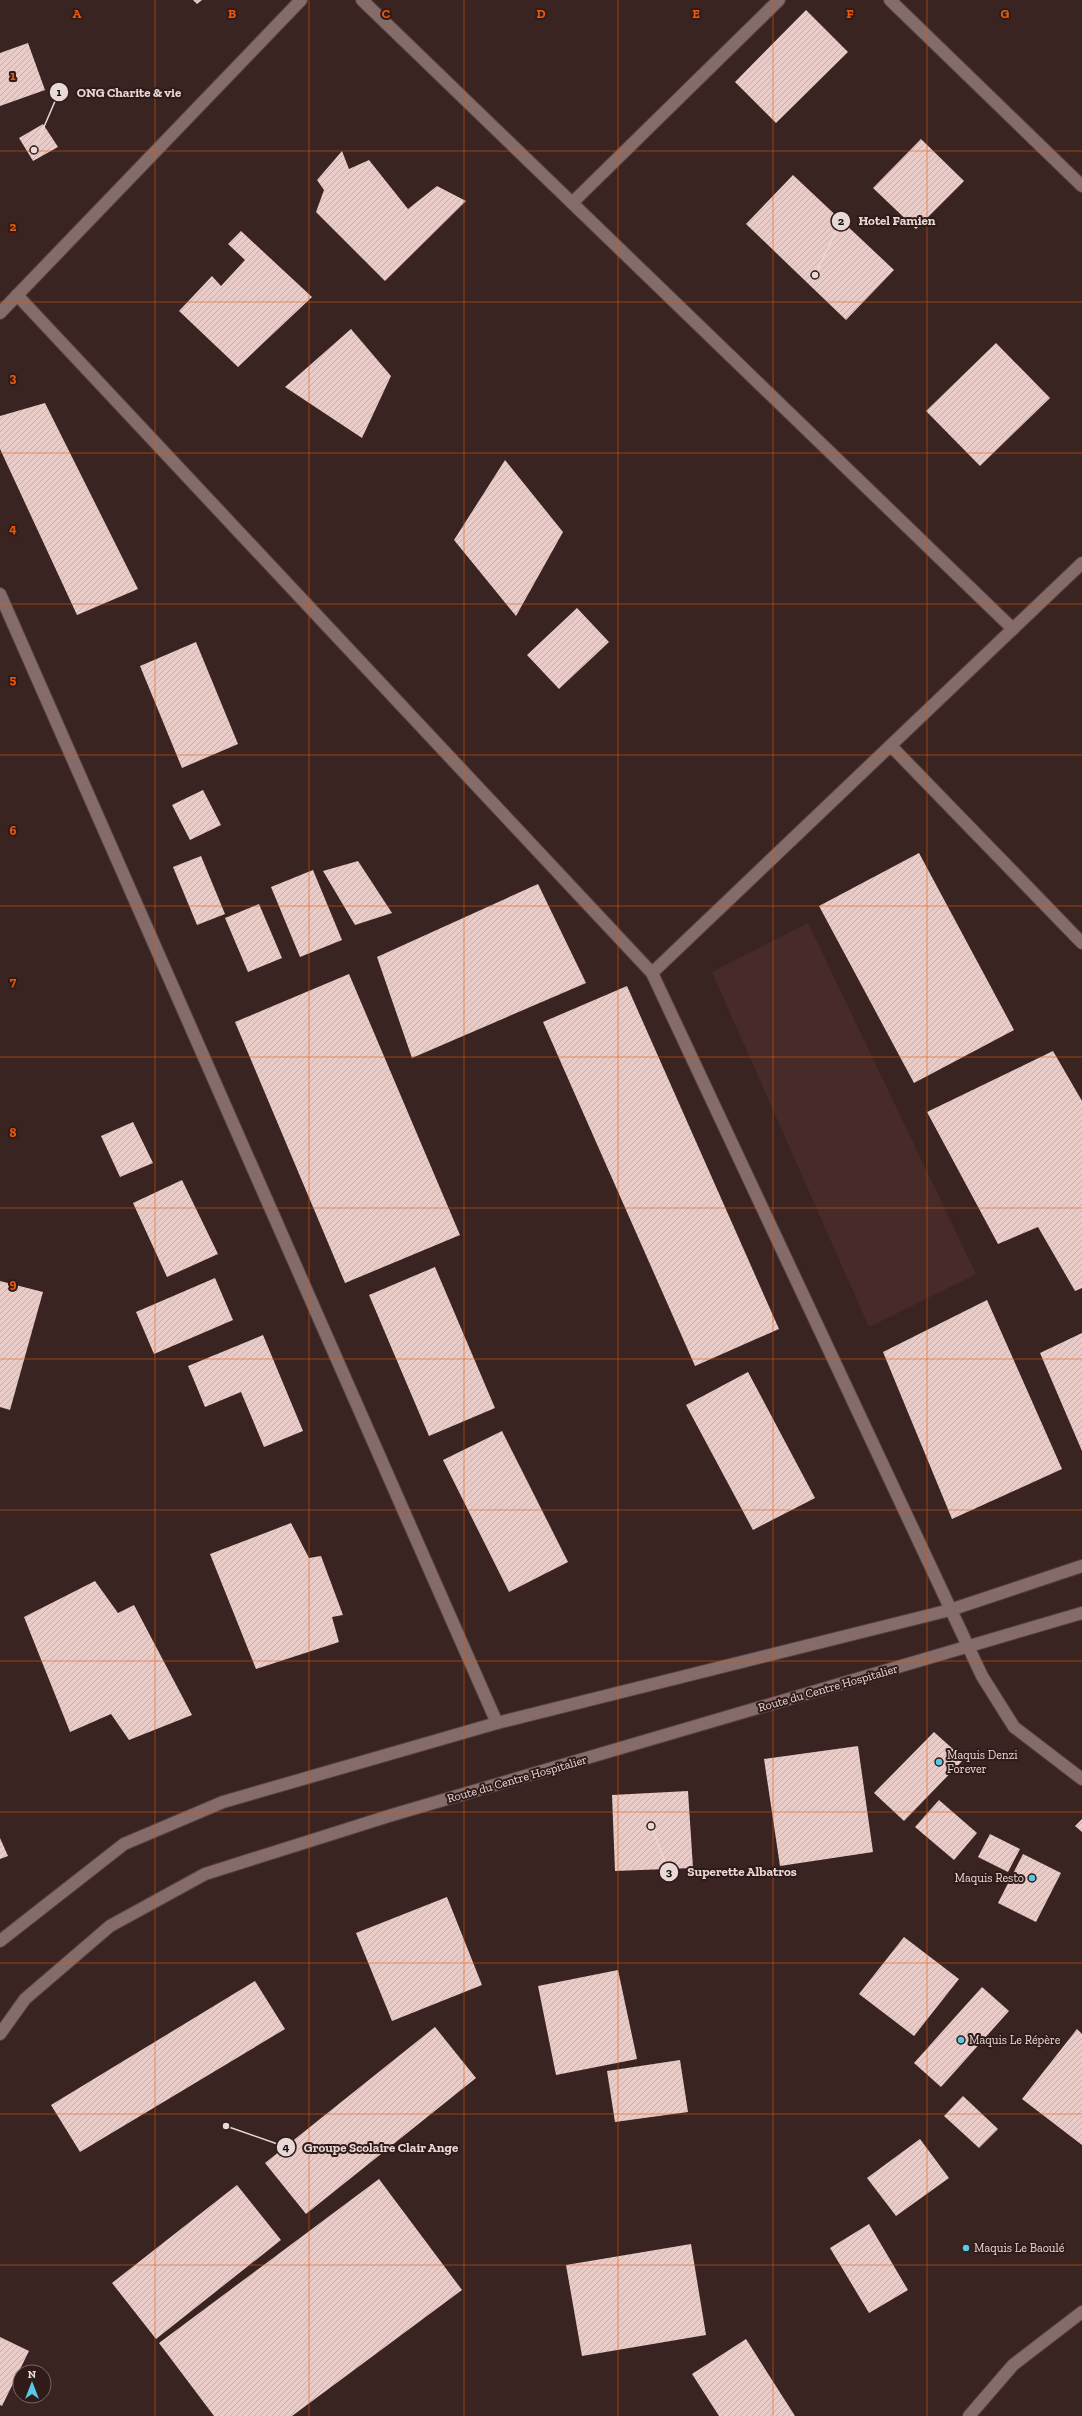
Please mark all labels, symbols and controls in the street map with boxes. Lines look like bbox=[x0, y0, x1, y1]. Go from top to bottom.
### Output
text: A bbox=[73, 6, 82, 21]
text: B bbox=[228, 6, 236, 21]
text: C bbox=[382, 6, 390, 21]
text: D bbox=[536, 6, 546, 21]
text: E bbox=[692, 6, 700, 21]
text: F bbox=[846, 6, 854, 21]
text: G bbox=[1001, 6, 1010, 21]
text: 1 bbox=[10, 68, 16, 83]
callout: ONG Charite & vie bbox=[49, 80, 190, 105]
text: 1 bbox=[57, 85, 62, 99]
text: ONG Charite & vie bbox=[77, 85, 182, 100]
callout: Hotel Famien bbox=[831, 208, 944, 233]
text: Hotel Famien bbox=[858, 213, 936, 228]
text: 2 bbox=[838, 214, 845, 228]
text: 2 bbox=[10, 219, 17, 234]
text: 3 bbox=[10, 370, 17, 385]
text: 4 bbox=[9, 521, 17, 536]
text: 5 bbox=[10, 672, 17, 687]
text: 6 bbox=[10, 823, 17, 838]
text: 7 bbox=[10, 974, 17, 989]
text: 8 bbox=[9, 1125, 17, 1140]
text: 9 bbox=[10, 1276, 17, 1291]
street label: Route du Centre Hospitalier bbox=[756, 1661, 900, 1715]
place label: Maquis Denzi Forever bbox=[947, 1748, 1018, 1776]
street label: Route du Centre Hospitalier bbox=[445, 1752, 589, 1806]
marker: Maquis Denzi Forever bbox=[934, 1757, 944, 1767]
callout: Superette Albatros bbox=[659, 1859, 805, 1884]
text: Superette Albatros bbox=[687, 1864, 797, 1879]
text: 3 bbox=[666, 1865, 673, 1879]
place label: Maquis Resto bbox=[954, 1871, 1024, 1885]
marker: Maquis Resto bbox=[1027, 1873, 1037, 1883]
place label: Maquis Le Répère bbox=[969, 2033, 1061, 2047]
marker: Maquis Le Répère bbox=[956, 2035, 966, 2045]
callout: Groupe Scolaire Clair Ange bbox=[276, 2135, 467, 2160]
text: 4 bbox=[283, 2140, 290, 2154]
text: Groupe Scolaire Clair Ange bbox=[304, 2140, 459, 2155]
place label: Maquis Le Baoulé bbox=[974, 2241, 1065, 2255]
marker: Maquis Le Baoulé bbox=[961, 2243, 971, 2253]
north arrow bbox=[12, 2364, 52, 2404]
text: N bbox=[28, 2368, 37, 2381]

